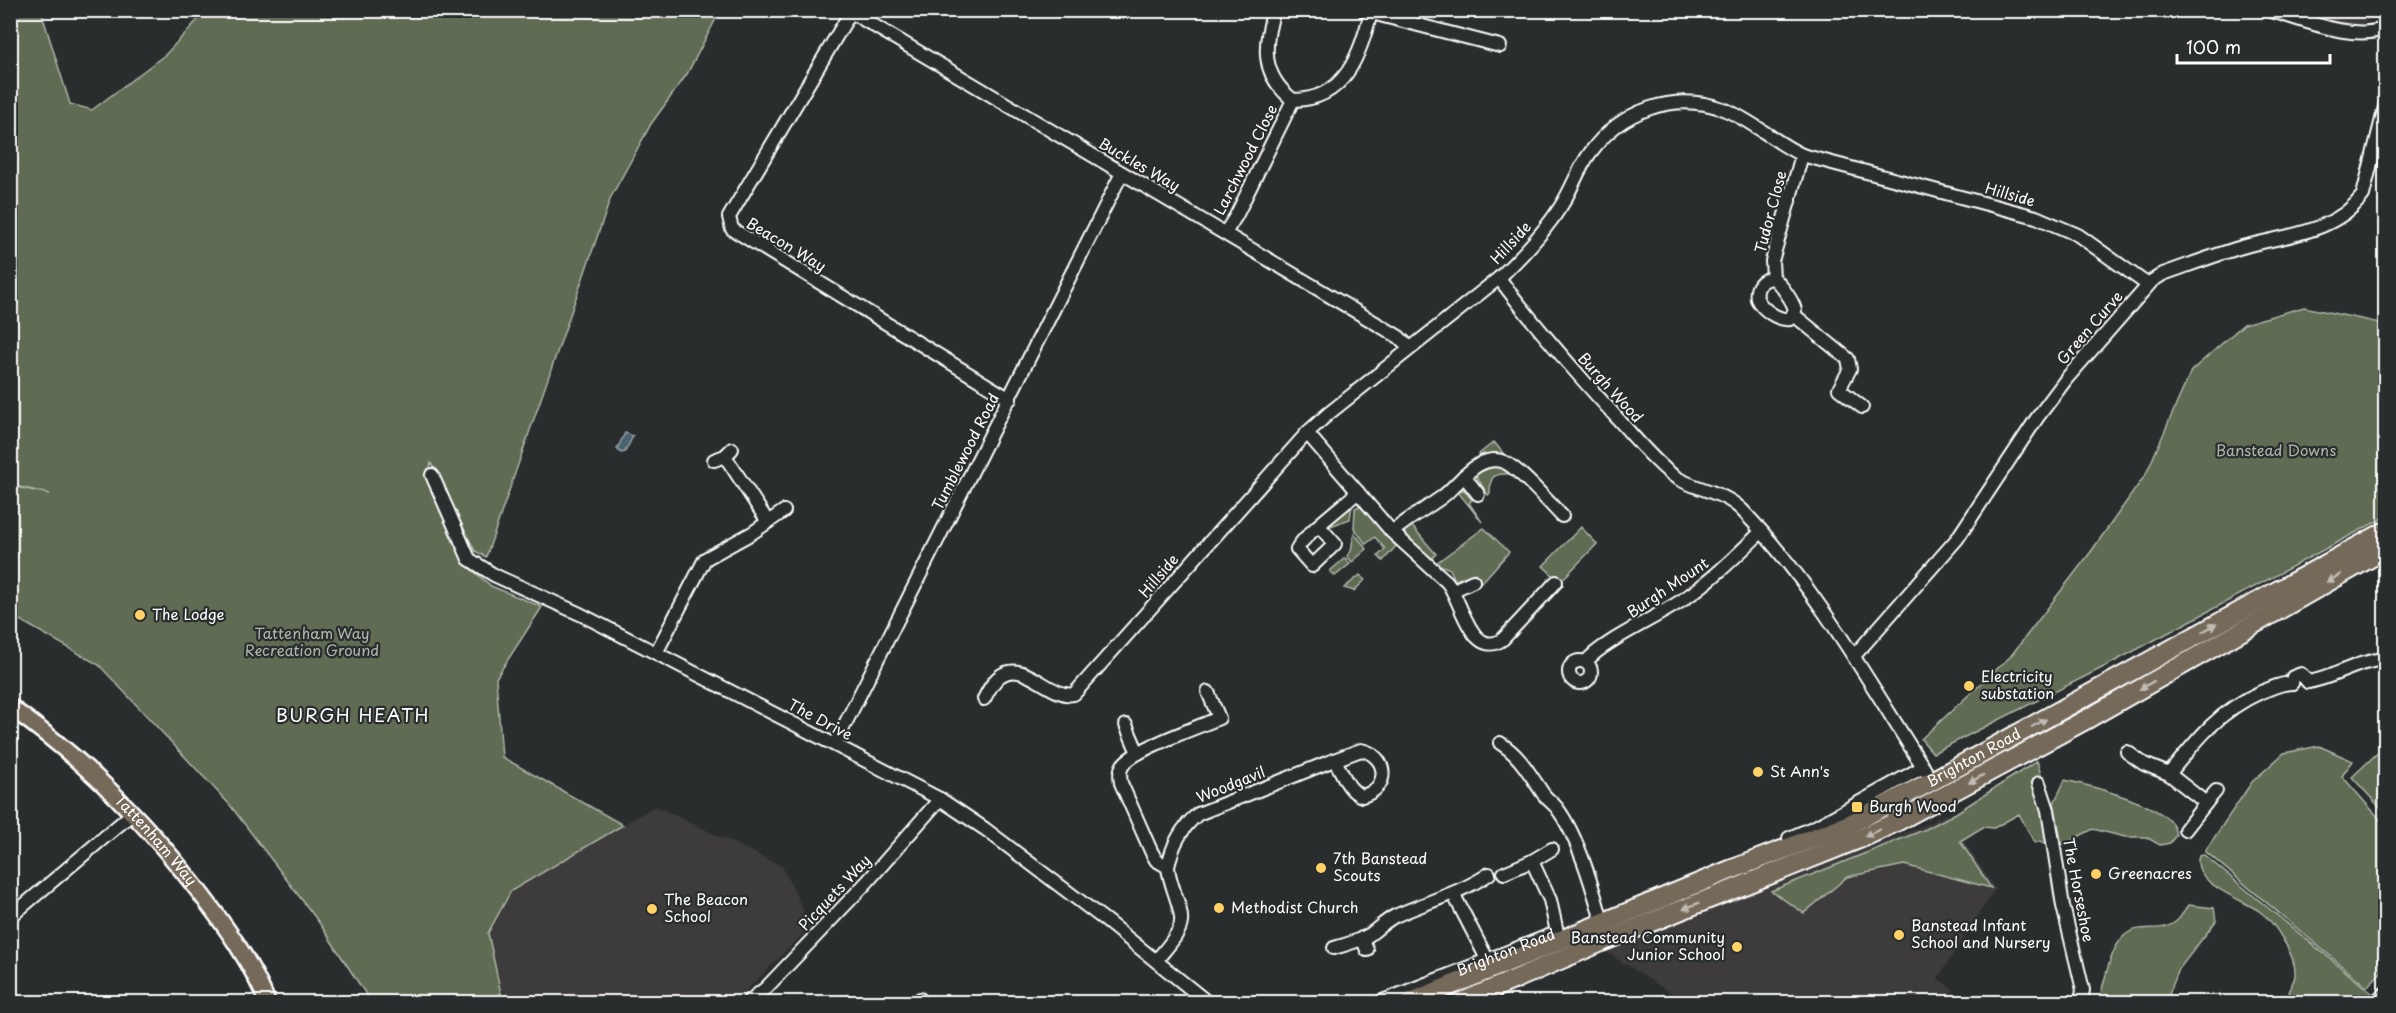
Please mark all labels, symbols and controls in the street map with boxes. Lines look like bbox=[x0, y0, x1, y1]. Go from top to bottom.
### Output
scale bar bbox=[2177, 27, 2330, 65]
text: 100 m bbox=[2186, 33, 2241, 60]
street label: Larchwood Close bbox=[1207, 100, 1282, 219]
street label: Buckles Way bbox=[1095, 131, 1185, 196]
street label: Tudor Close bbox=[1748, 168, 1792, 255]
street label: Hillside bbox=[1983, 175, 2038, 212]
street label: Beacon Way bbox=[742, 211, 831, 277]
street label: Hillside bbox=[1484, 215, 1536, 269]
street label: Green Curve bbox=[2050, 285, 2127, 369]
street label: Burgh Wood bbox=[1573, 347, 1649, 427]
street label: Tumblewood Road bbox=[925, 389, 1004, 514]
park label: Banstead Downs bbox=[2216, 438, 2336, 461]
street label: Hillside bbox=[1132, 548, 1183, 602]
street label: Burgh Mount bbox=[1622, 551, 1713, 623]
one-way arrow bbox=[2326, 573, 2343, 583]
place label: The Lodge bbox=[152, 602, 225, 625]
marker: The Lodge bbox=[133, 608, 147, 622]
park label: Tattenham Way Recreation Ground bbox=[245, 621, 379, 661]
one-way arrow bbox=[2201, 624, 2218, 634]
place label: Electricity substation bbox=[1981, 664, 2054, 704]
marker: Electricity substation bbox=[1962, 679, 1976, 693]
one-way arrow bbox=[2138, 680, 2155, 690]
street label: The Drive bbox=[784, 692, 857, 745]
district label: BURGH HEATH bbox=[276, 701, 430, 728]
one-way arrow bbox=[2030, 718, 2047, 728]
street label: Brighton Road bbox=[1922, 721, 2025, 792]
street label: Woodgavil bbox=[1192, 759, 1268, 808]
place label: St Ann's bbox=[1770, 759, 1830, 782]
marker: St Ann's bbox=[1751, 765, 1765, 779]
one-way arrow bbox=[1967, 774, 1984, 784]
street label: Tattenham Way bbox=[110, 788, 203, 890]
place label: Burgh Wood bbox=[1869, 794, 1957, 817]
marker: Burgh Wood bbox=[1850, 800, 1864, 814]
one-way arrow bbox=[1864, 829, 1881, 838]
street label: The Horseshoe bbox=[2058, 836, 2101, 944]
place label: 7th Banstead Scouts bbox=[1333, 846, 1427, 886]
street label: Picquets Way bbox=[792, 849, 875, 935]
marker: 7th Banstead Scouts bbox=[1314, 861, 1328, 875]
place label: Greenacres bbox=[2108, 861, 2192, 884]
marker: Greenacres bbox=[2089, 867, 2103, 881]
place label: The Beacon School bbox=[664, 887, 748, 927]
place label: Methodist Church bbox=[1231, 895, 1359, 918]
marker: Methodist Church bbox=[1212, 901, 1226, 915]
marker: The Beacon School bbox=[645, 902, 659, 916]
one-way arrow bbox=[1682, 902, 1700, 911]
place label: Banstead Infant School and Nursery bbox=[1911, 913, 2051, 953]
street label: Brighton Road bbox=[1452, 921, 1558, 981]
place label: Banstead Community Junior School bbox=[1570, 925, 1725, 965]
marker: Banstead Infant School and Nursery bbox=[1892, 928, 1906, 942]
marker: Banstead Community Junior School bbox=[1730, 940, 1744, 954]

